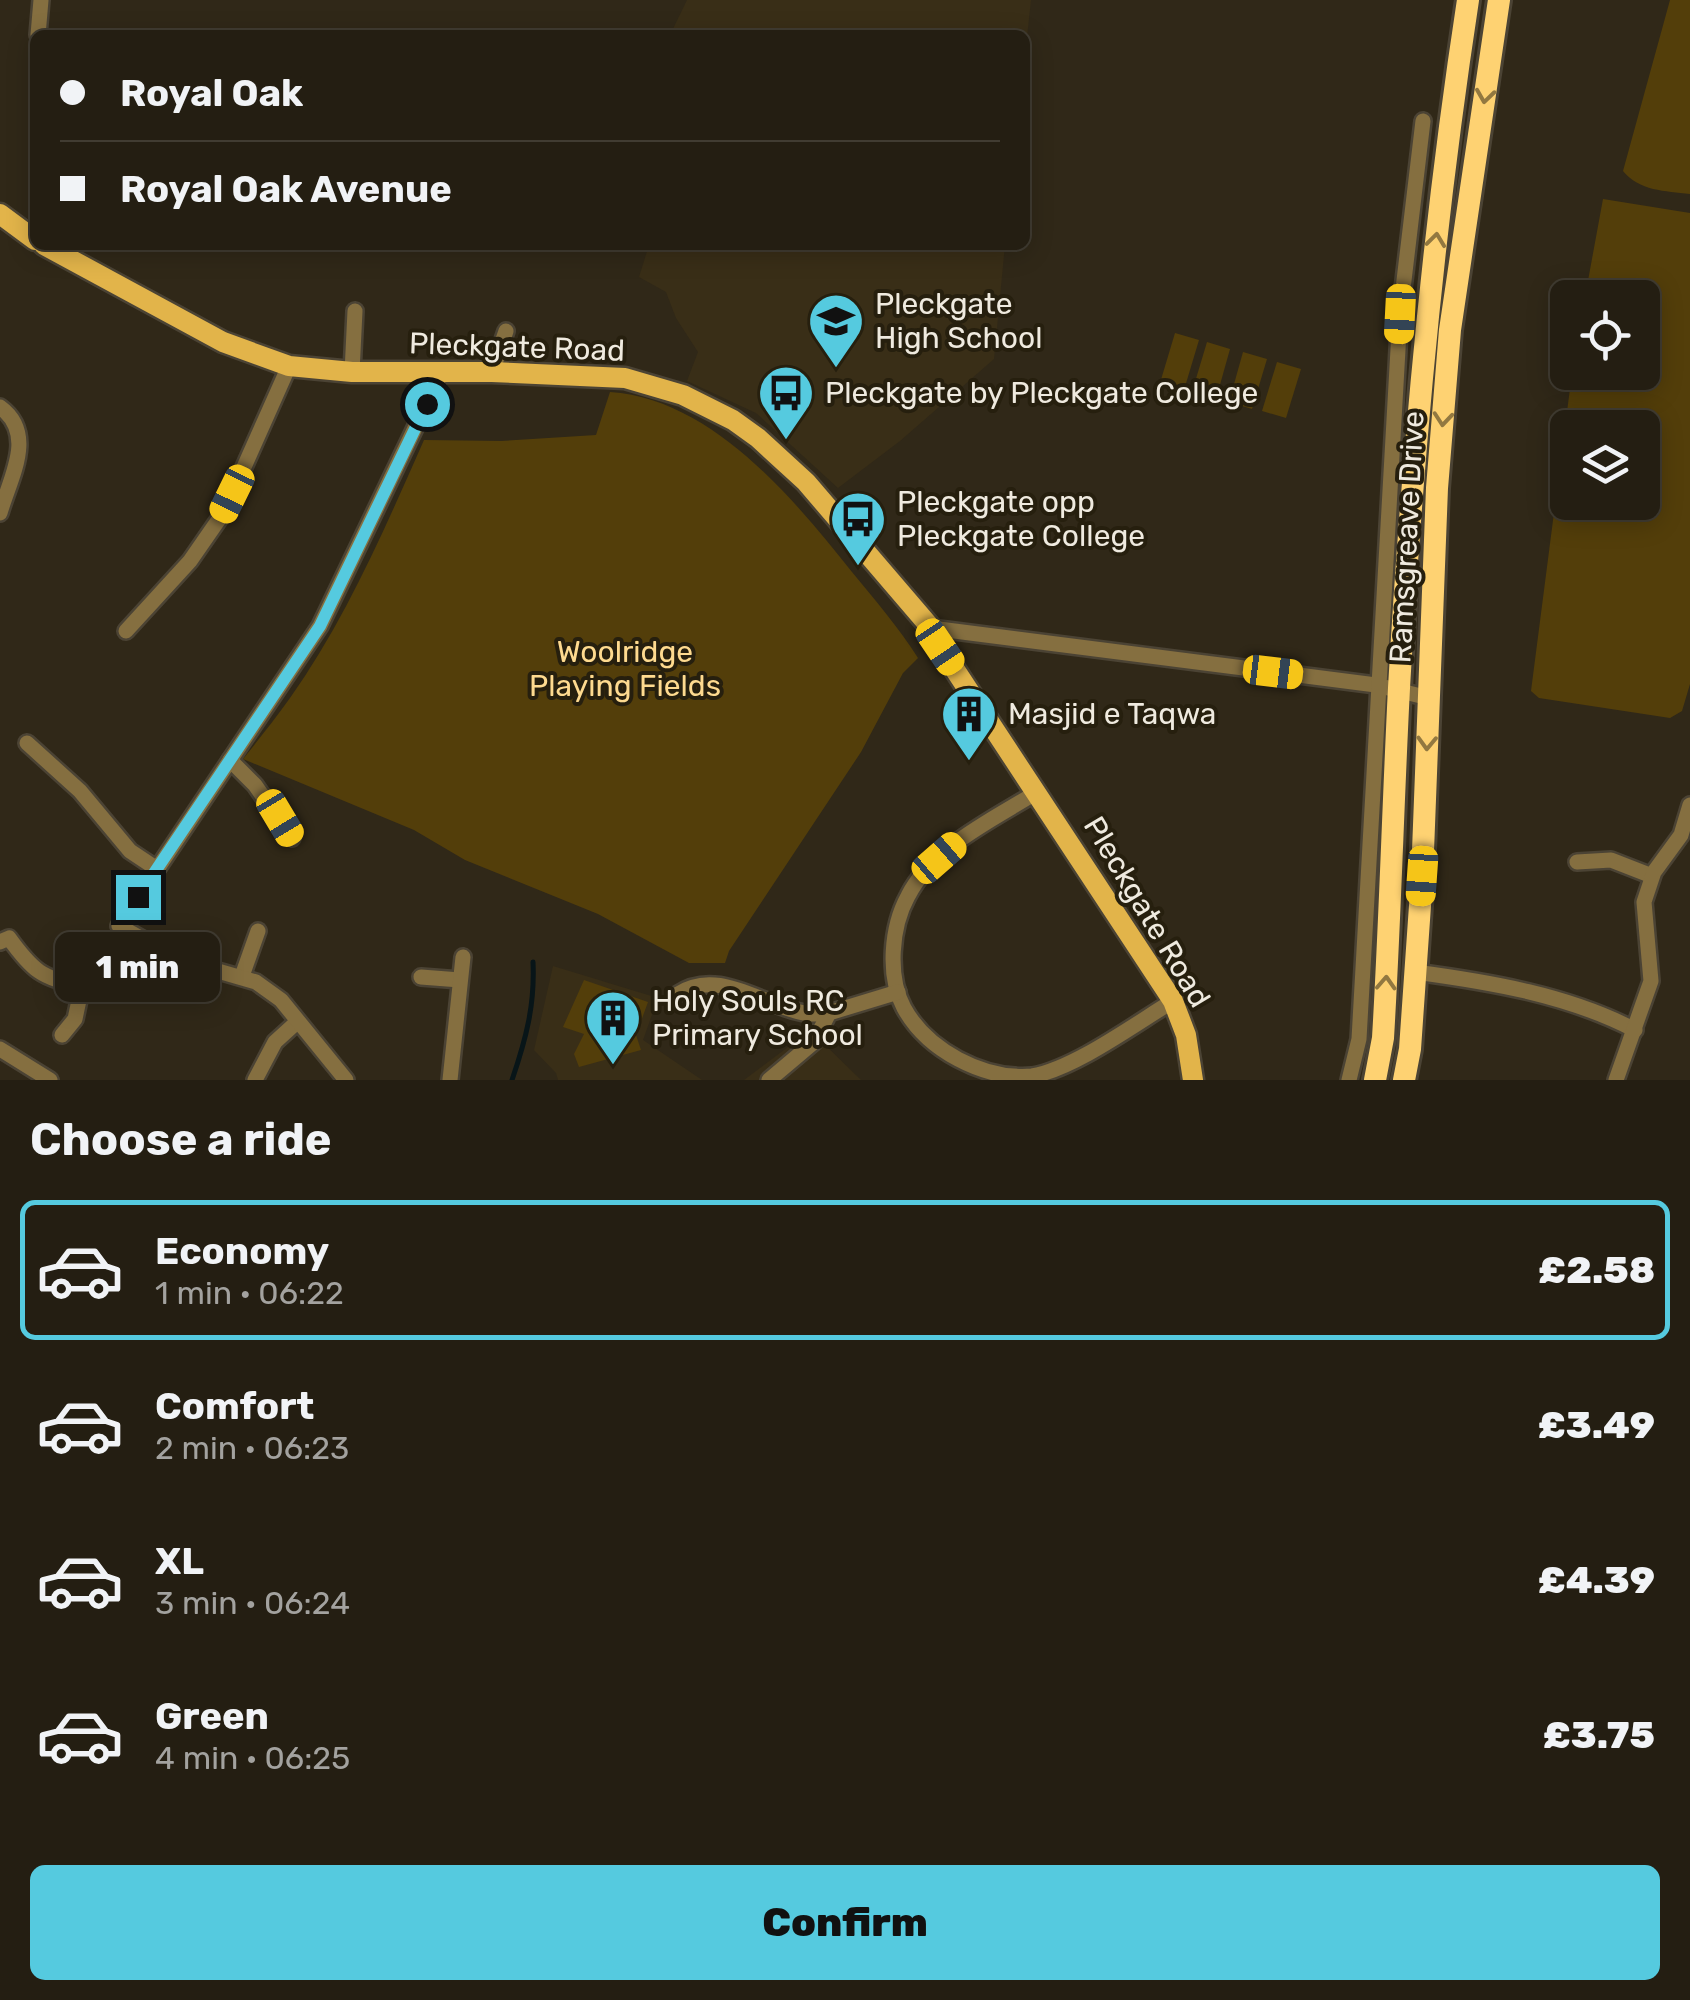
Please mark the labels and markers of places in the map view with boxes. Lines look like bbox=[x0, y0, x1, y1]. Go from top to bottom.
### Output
place label: Pleckgate High School bbox=[875, 286, 1042, 356]
school or university icon: Pleckgate High School bbox=[806, 291, 866, 370]
bus stop icon: Pleckgate by Pleckgate College bbox=[756, 363, 816, 442]
place label: Pleckgate by Pleckgate College bbox=[825, 375, 1258, 411]
place label: Pleckgate opp Pleckgate College bbox=[897, 484, 1145, 554]
bus stop icon: Pleckgate opp Pleckgate College bbox=[828, 489, 888, 568]
building icon: Masjid e Taqwa bbox=[939, 684, 999, 763]
place label: Masjid e Taqwa bbox=[1008, 696, 1216, 732]
place label: Holy Souls RC Primary School bbox=[652, 983, 863, 1053]
building icon: Holy Souls RC Primary School bbox=[583, 988, 643, 1067]

